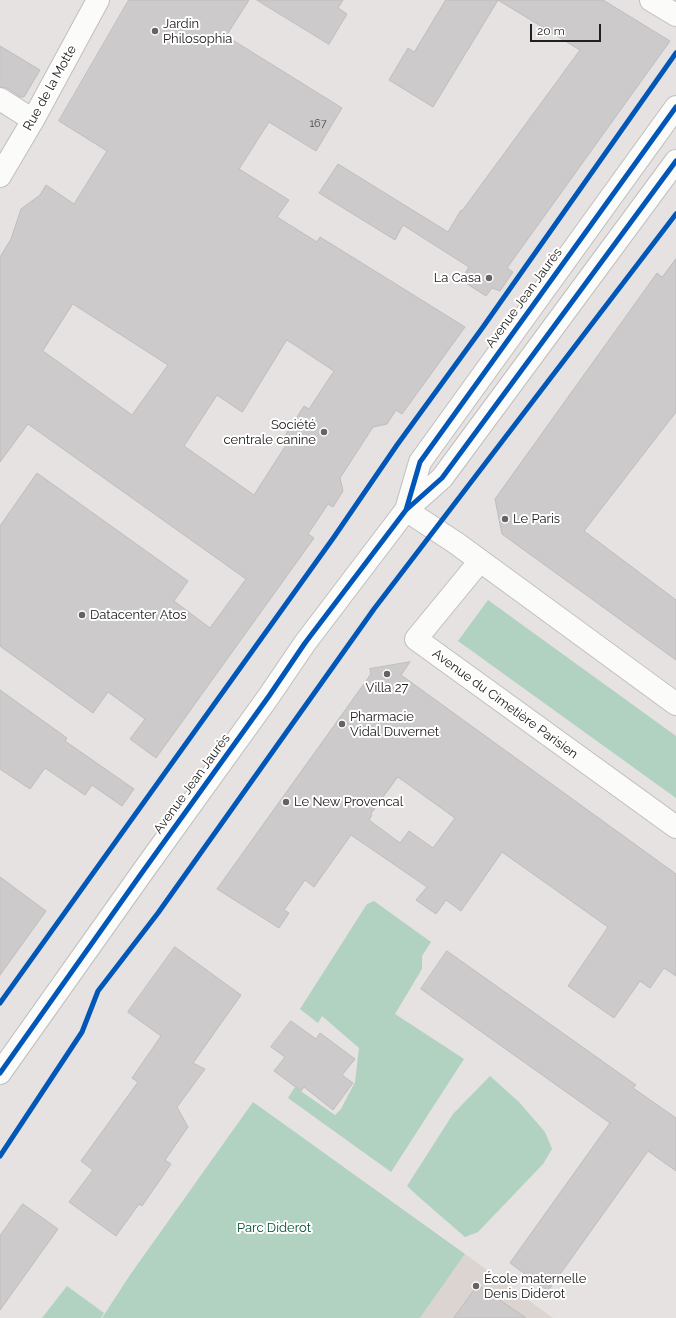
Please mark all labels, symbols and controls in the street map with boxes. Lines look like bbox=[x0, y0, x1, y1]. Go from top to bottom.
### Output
place label: Jardin Philosophia bbox=[163, 16, 232, 47]
scale bar bbox=[532, 16, 603, 42]
text: 20 m bbox=[537, 24, 565, 38]
marker: Jardin Philosophia bbox=[150, 26, 160, 36]
street label: Rue de la Motte bbox=[20, 43, 80, 133]
house number: 167 bbox=[309, 117, 327, 131]
street label: Avenue Jean Jaurès bbox=[482, 245, 566, 351]
place label: La Casa bbox=[434, 270, 481, 286]
marker: La Casa bbox=[484, 273, 494, 283]
place label: Société centrale canine bbox=[223, 417, 316, 448]
marker: Société centrale canine bbox=[319, 427, 329, 437]
place label: Le Paris bbox=[513, 511, 560, 527]
marker: Le Paris bbox=[500, 514, 510, 524]
place label: Datacenter Atos bbox=[90, 607, 186, 623]
marker: Datacenter Atos bbox=[77, 610, 87, 620]
street label: Avenue du Cimetière Parisien bbox=[429, 646, 581, 762]
marker: Villa 27 bbox=[382, 669, 392, 679]
place label: Villa 27 bbox=[366, 680, 408, 696]
place label: Pharmacie Vidal Duvernet bbox=[350, 709, 439, 740]
marker: Pharmacie Vidal Duvernet bbox=[337, 719, 347, 729]
street label: Avenue Jean Jaurès bbox=[150, 731, 234, 837]
place label: Le New Provencal bbox=[294, 794, 403, 810]
marker: Le New Provencal bbox=[281, 797, 291, 807]
park label: Parc Diderot bbox=[237, 1220, 311, 1236]
place label: École maternelle Denis Diderot bbox=[484, 1271, 586, 1302]
marker: École maternelle Denis Diderot bbox=[471, 1281, 481, 1291]

